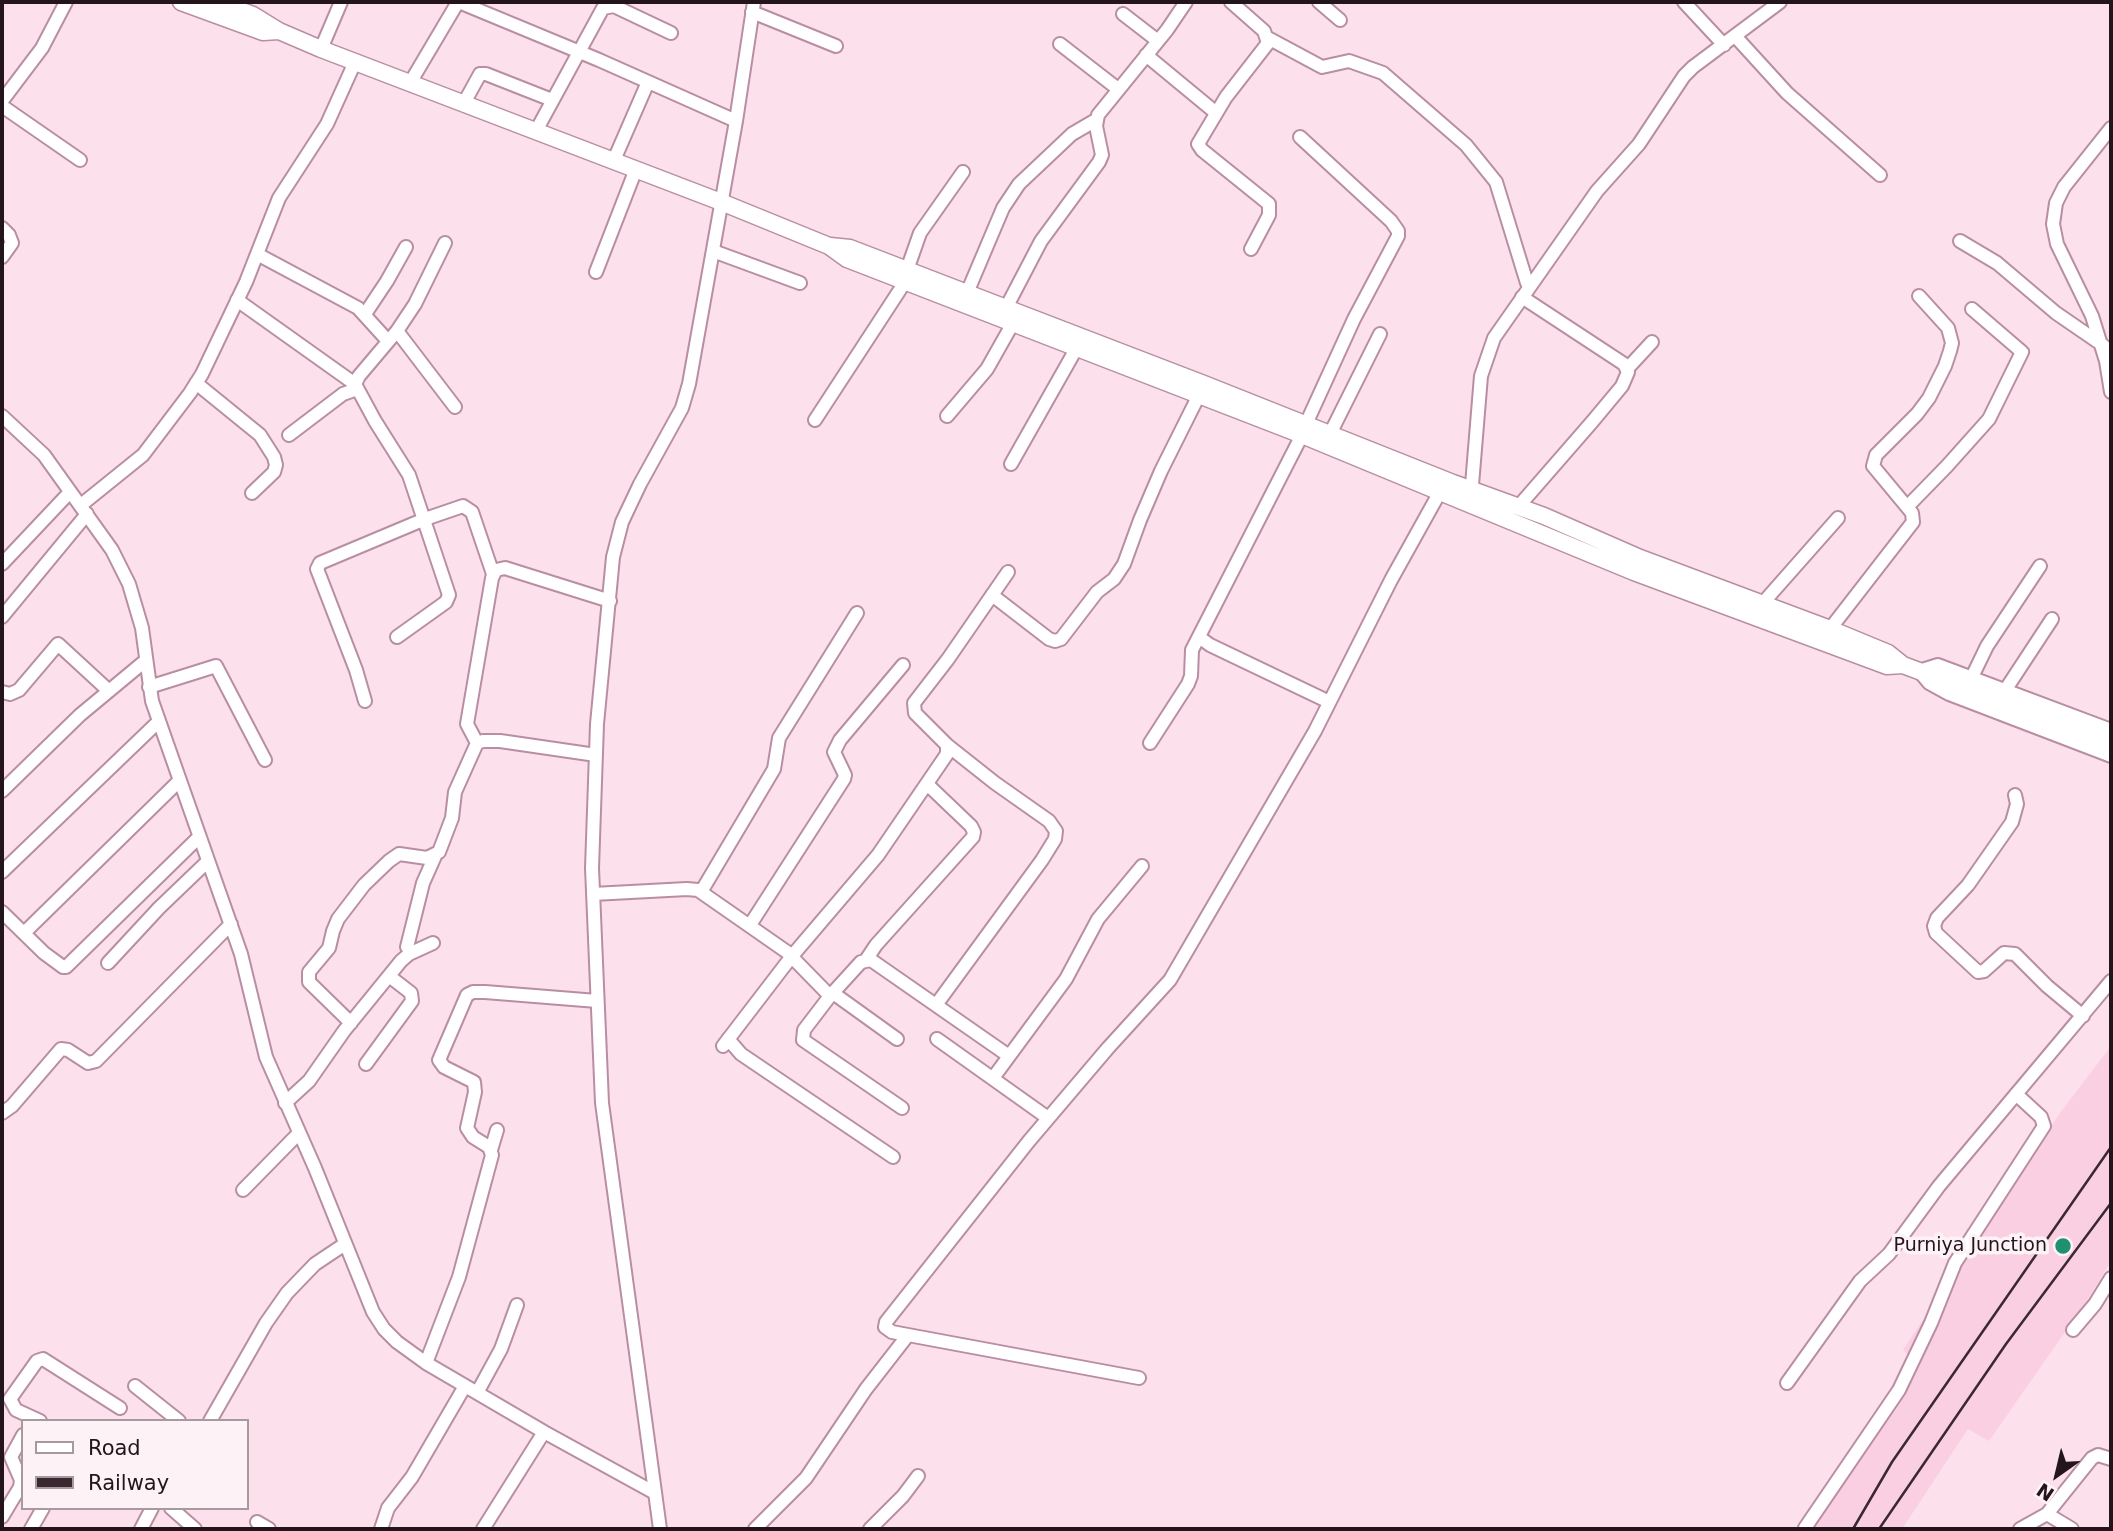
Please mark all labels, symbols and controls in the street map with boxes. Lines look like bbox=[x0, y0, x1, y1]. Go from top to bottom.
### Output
place label: Purniya Junction bbox=[1894, 1235, 2047, 1257]
marker: Purniya Junction bbox=[2053, 1236, 2073, 1256]
legend bbox=[21, 1419, 248, 1510]
text: Road bbox=[88, 1436, 141, 1460]
north arrow bbox=[2022, 1440, 2092, 1510]
text: Railway bbox=[88, 1471, 169, 1495]
text: N bbox=[2033, 1479, 2058, 1506]

